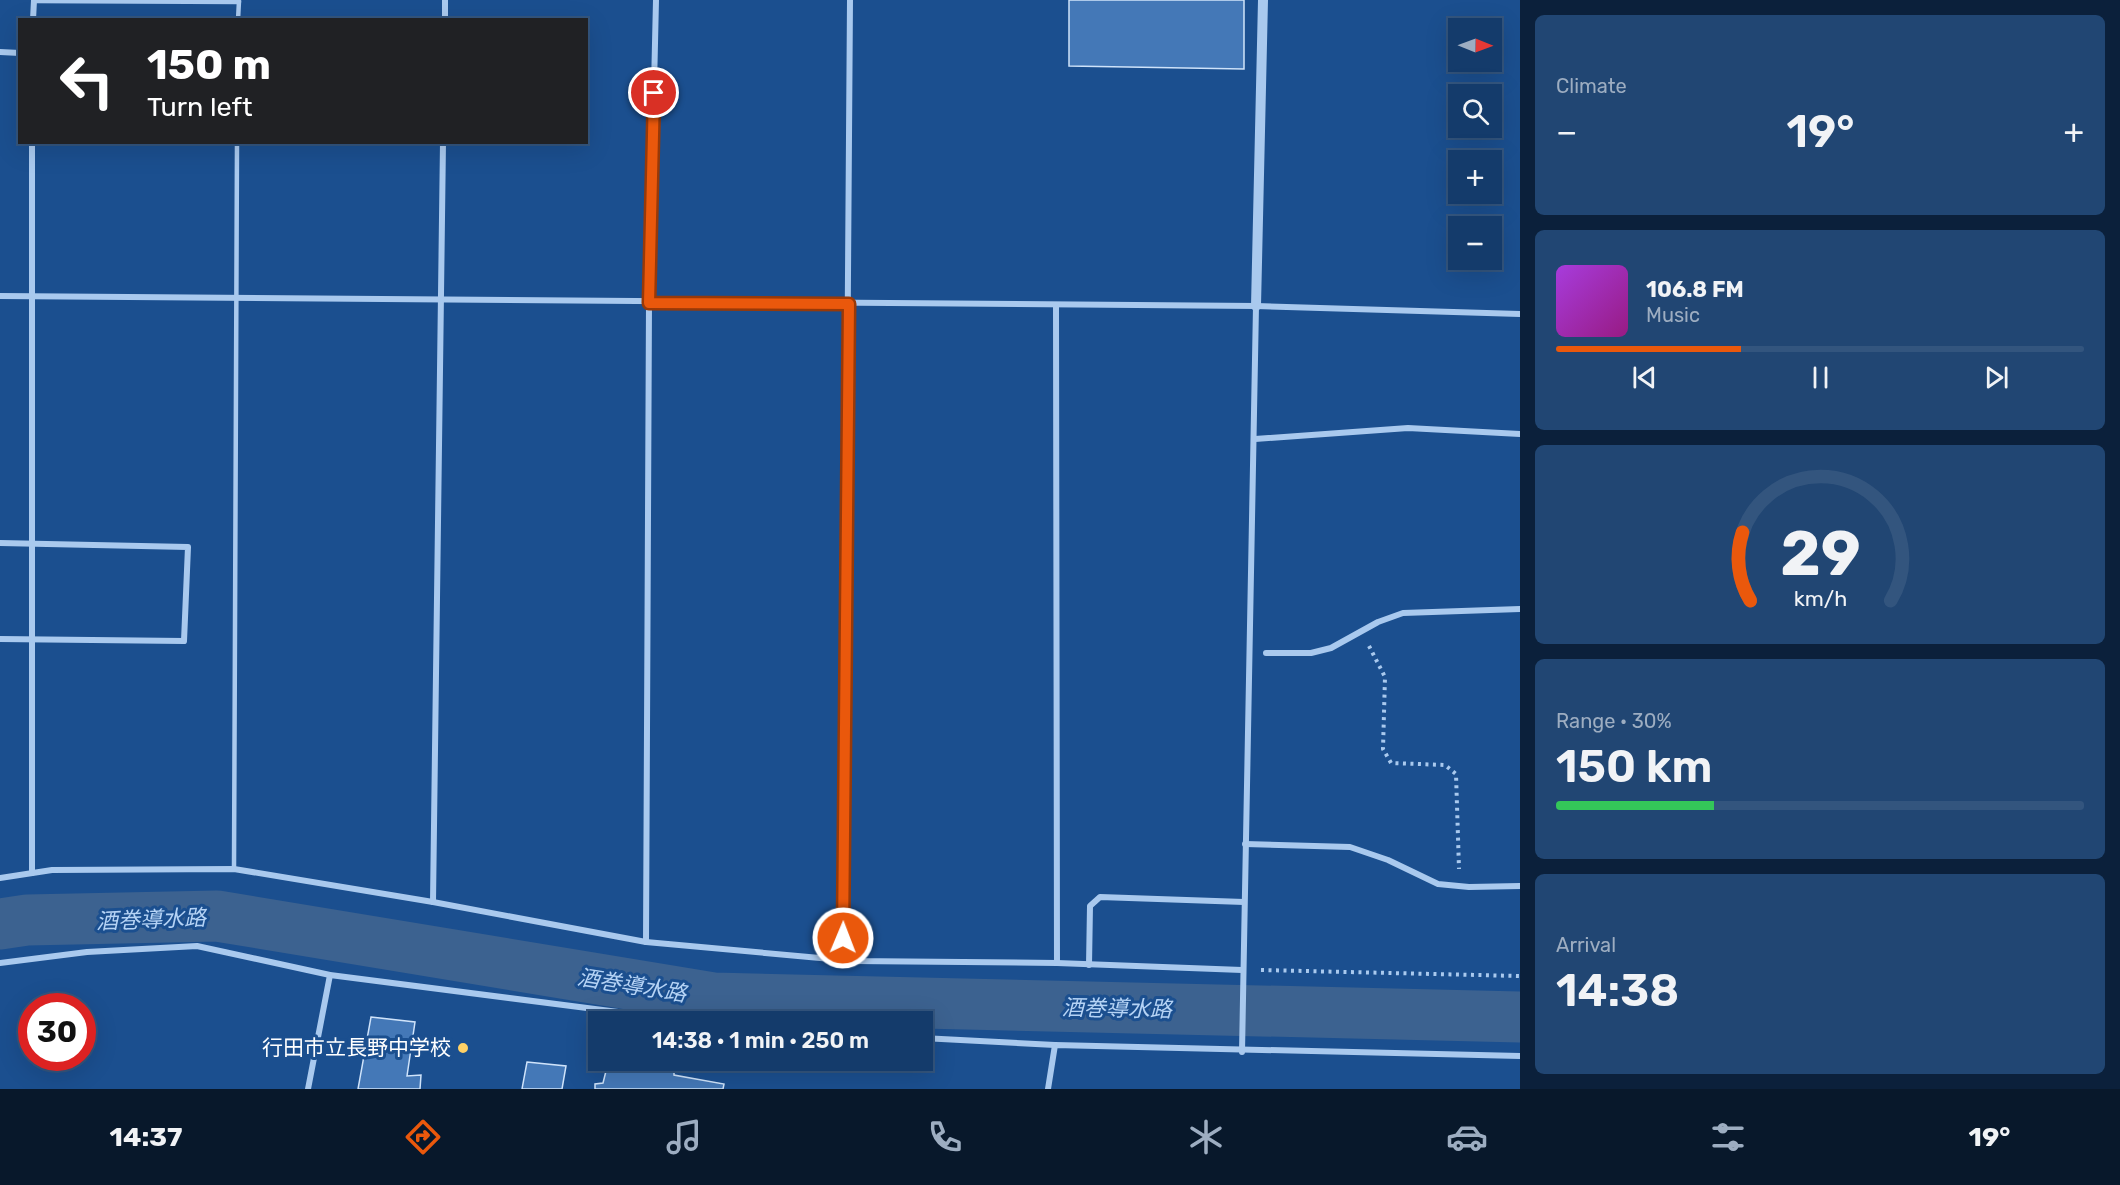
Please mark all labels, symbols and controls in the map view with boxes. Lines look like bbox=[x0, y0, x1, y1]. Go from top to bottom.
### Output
north arrow bbox=[1448, 18, 1502, 72]
map controls bbox=[1448, 18, 1502, 270]
text: 150 m bbox=[147, 40, 271, 90]
icon: left bbox=[48, 42, 126, 120]
pin bbox=[628, 67, 679, 118]
text: Climate bbox=[1556, 74, 1627, 98]
icon: arrive bbox=[637, 76, 670, 109]
button: search bbox=[1448, 84, 1502, 138]
text: Turn left bbox=[147, 91, 252, 123]
text: 19° bbox=[1786, 105, 1854, 158]
text: − bbox=[1556, 112, 1577, 151]
text: + bbox=[2063, 112, 2084, 151]
button: + bbox=[1448, 150, 1502, 204]
button: − bbox=[1448, 216, 1502, 270]
text: 106.8 FM bbox=[1646, 276, 1744, 303]
text: Music bbox=[1646, 303, 1700, 327]
icon: previous bbox=[1628, 361, 1661, 394]
icon: pause bbox=[1804, 361, 1837, 394]
icon: next bbox=[1980, 361, 2013, 394]
text: 29 bbox=[1780, 518, 1860, 592]
text: km/h bbox=[1793, 587, 1847, 612]
text: Range · 30% bbox=[1556, 709, 1672, 733]
text: 150 km bbox=[1556, 740, 1712, 793]
water label: 酒巻導水路 bbox=[96, 904, 208, 935]
position arrow bbox=[811, 906, 875, 970]
text: Arrival bbox=[1556, 933, 1616, 957]
water label: 酒巻導水路 bbox=[575, 964, 690, 1008]
text: 14:38 bbox=[1556, 964, 1679, 1017]
speed limit sign: 30 bbox=[18, 993, 96, 1071]
water label: 酒巻導水路 bbox=[1062, 994, 1174, 1023]
text: 14:38 · 1 min · 250 m bbox=[652, 1027, 869, 1054]
place label: 行田市立長野中学校 bbox=[262, 1035, 451, 1060]
marker: 行田市立長野中学校 bbox=[456, 1041, 470, 1055]
icon: directions bbox=[402, 1116, 444, 1158]
icon: music bbox=[663, 1116, 705, 1158]
icon: phone bbox=[924, 1116, 966, 1158]
icon: climate bbox=[1185, 1116, 1227, 1158]
icon: car bbox=[1446, 1116, 1488, 1158]
icon: filters bbox=[1707, 1116, 1749, 1158]
text: 14:37 bbox=[110, 1121, 183, 1153]
text: 19° bbox=[1969, 1121, 2010, 1153]

